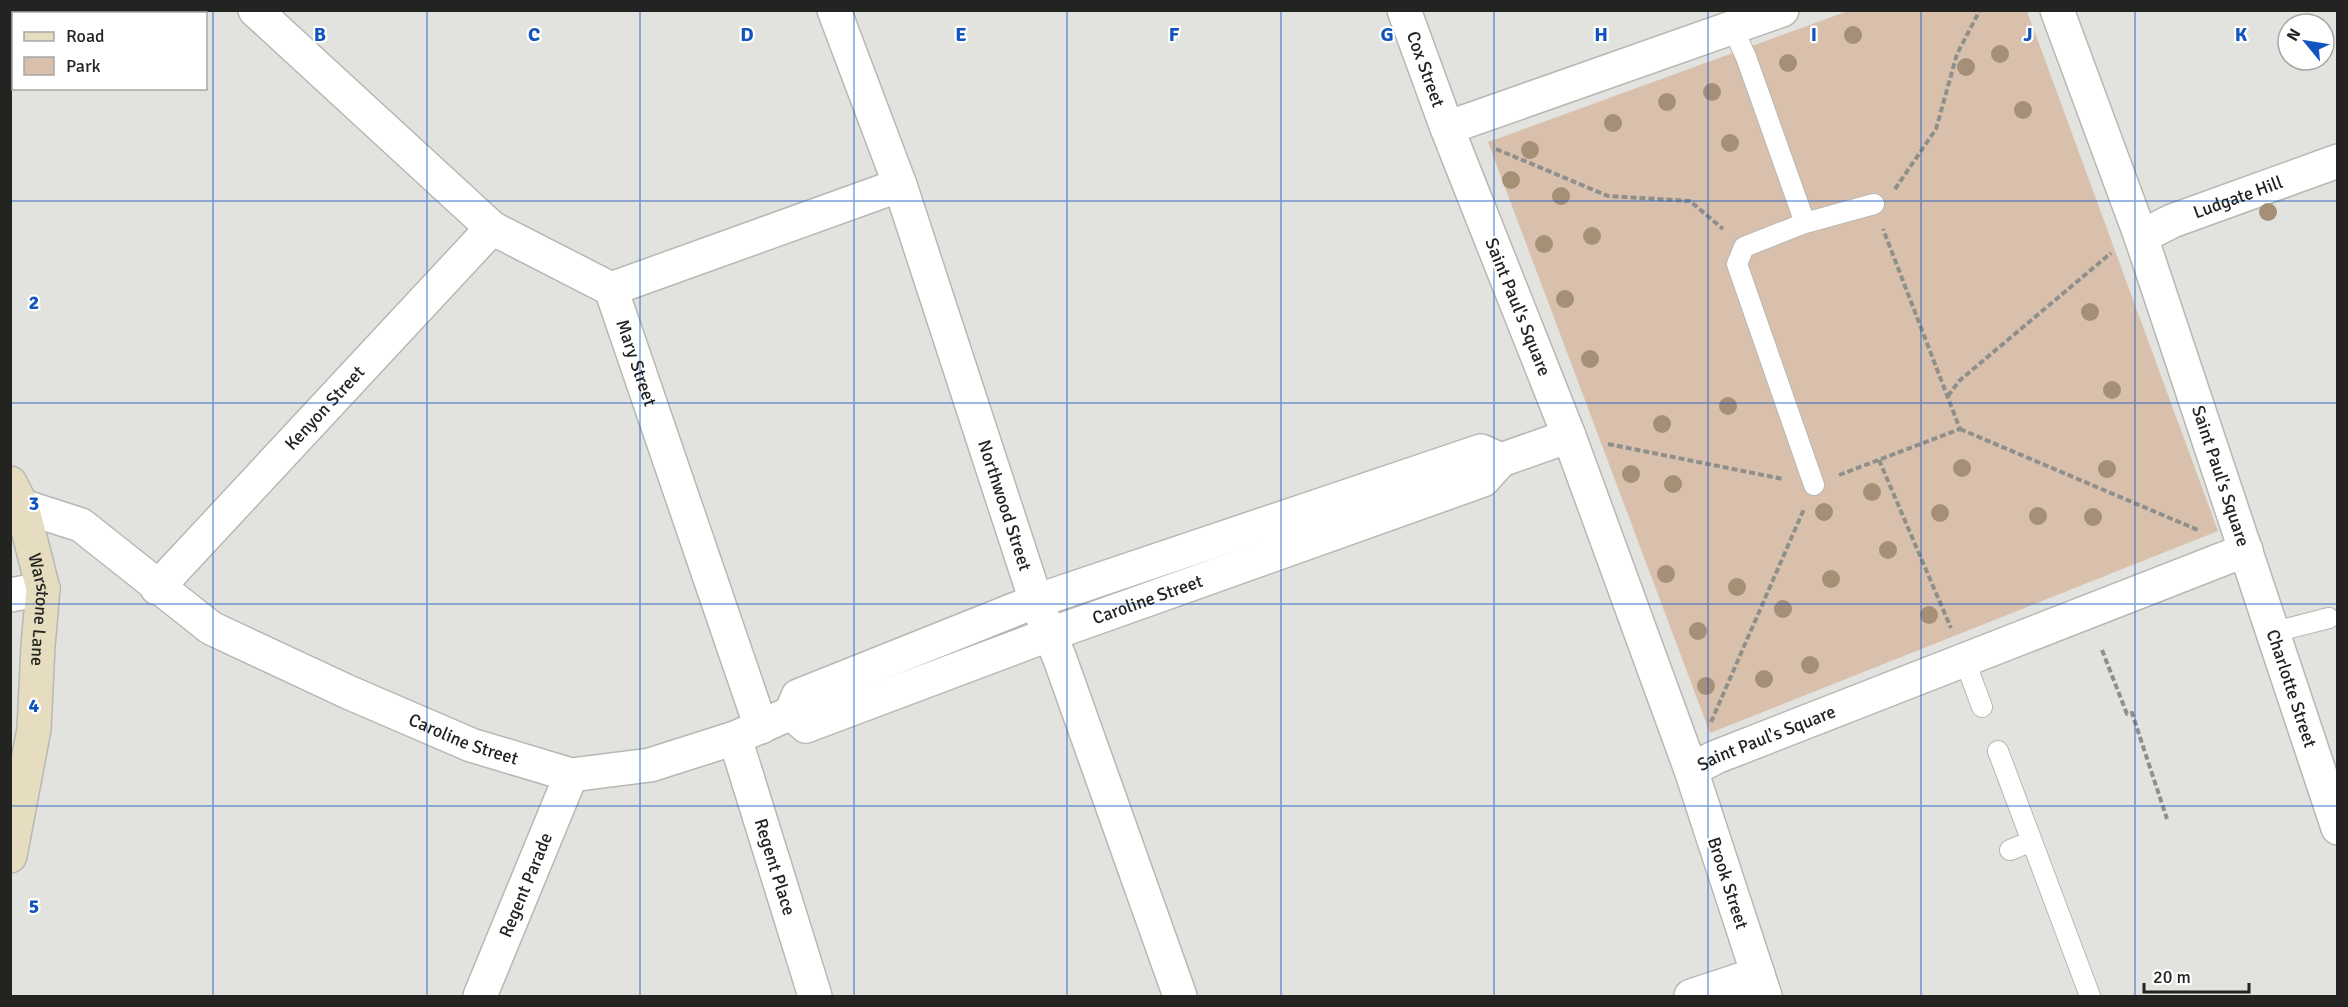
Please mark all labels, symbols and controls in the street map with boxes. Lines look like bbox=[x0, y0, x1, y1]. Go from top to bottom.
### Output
legend bbox=[12, 12, 207, 90]
north arrow bbox=[2276, 12, 2336, 72]
text: B bbox=[314, 22, 326, 47]
text: C bbox=[528, 22, 540, 47]
text: D bbox=[740, 22, 754, 47]
text: E bbox=[955, 22, 967, 47]
text: F bbox=[1169, 22, 1180, 47]
text: G bbox=[1380, 22, 1394, 47]
text: H bbox=[1594, 22, 1608, 47]
text: I bbox=[1811, 22, 1817, 47]
text: J bbox=[2023, 22, 2033, 47]
text: K bbox=[2235, 22, 2248, 47]
text: Road bbox=[66, 25, 105, 47]
text: N bbox=[2282, 25, 2305, 45]
street label: Cox Street bbox=[1402, 28, 1449, 110]
text: Park bbox=[66, 55, 101, 77]
street label: Ludgate Hill bbox=[2190, 171, 2286, 223]
street label: Saint Paul's Square bbox=[1480, 235, 1556, 379]
text: 2 bbox=[29, 290, 39, 315]
street label: Mary Street bbox=[611, 317, 661, 409]
street label: Kenyon Street bbox=[280, 361, 369, 455]
street label: Saint Paul's Square bbox=[2187, 403, 2254, 549]
street label: Northwood Street bbox=[973, 437, 1036, 574]
text: 3 bbox=[29, 491, 39, 516]
street label: Warstone Lane bbox=[23, 551, 54, 667]
street label: Caroline Street bbox=[1089, 570, 1206, 629]
street label: Charlotte Street bbox=[2262, 627, 2321, 750]
text: 4 bbox=[29, 693, 40, 718]
street label: Saint Paul's Square bbox=[1693, 700, 1839, 776]
street label: Caroline Street bbox=[405, 709, 521, 770]
street label: Regent Place bbox=[750, 816, 800, 918]
street label: Regent Parade bbox=[494, 829, 557, 941]
street label: Brook Street bbox=[1703, 834, 1753, 932]
text: 5 bbox=[29, 894, 39, 919]
scale bar bbox=[2144, 956, 2249, 994]
text: 20 m bbox=[2153, 966, 2191, 988]

